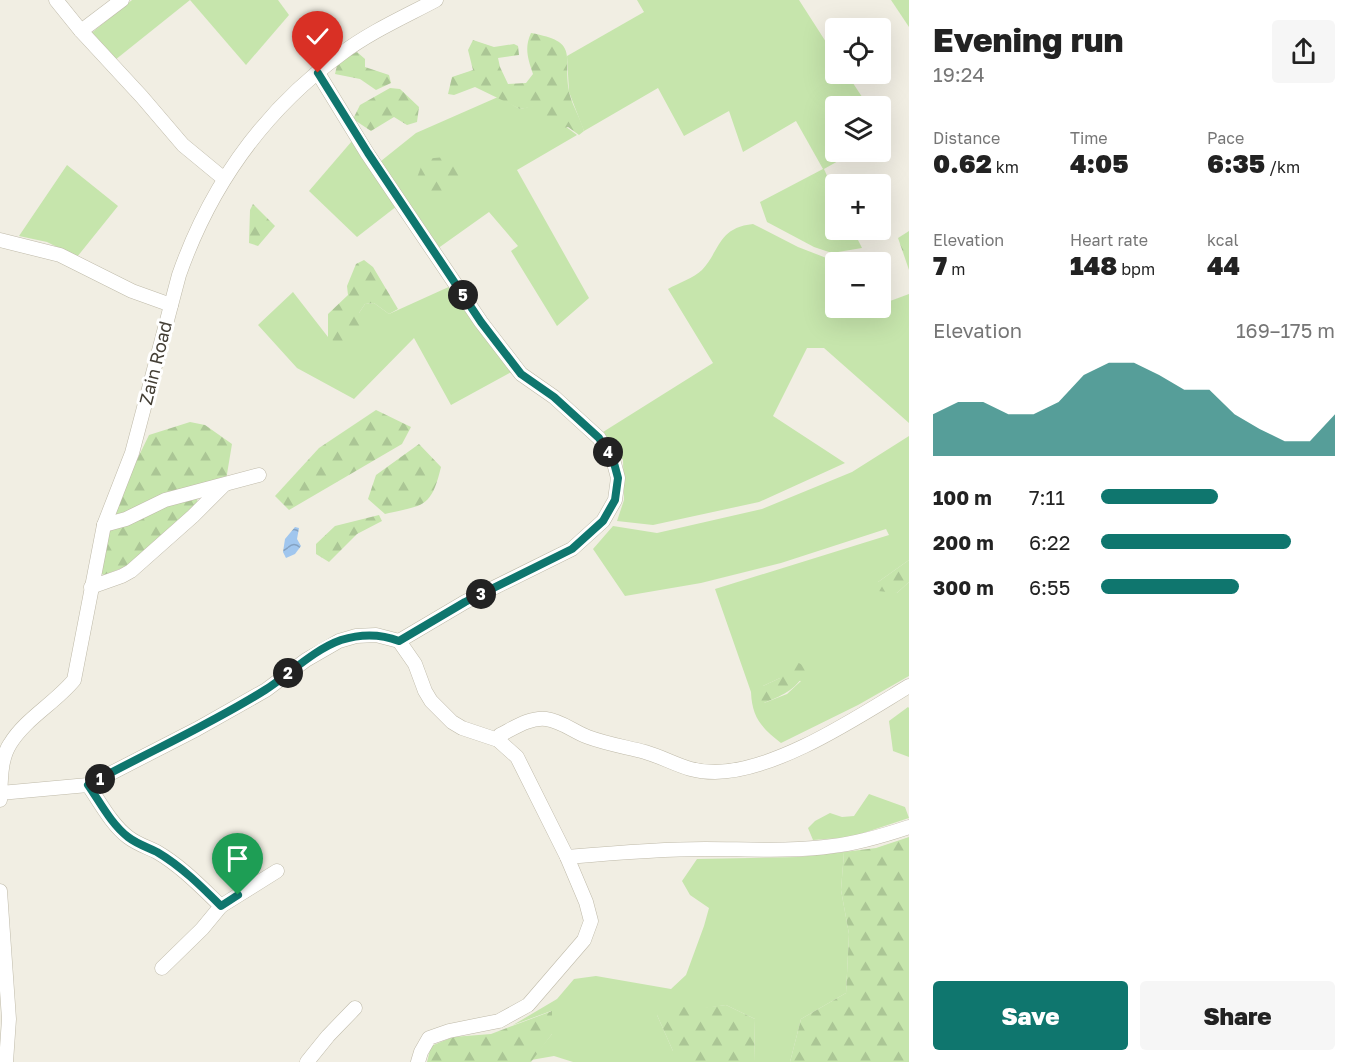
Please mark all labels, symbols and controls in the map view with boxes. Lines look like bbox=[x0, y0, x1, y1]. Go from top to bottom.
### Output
pin bbox=[292, 11, 343, 73]
map controls bbox=[825, 18, 891, 318]
button: locate bbox=[825, 18, 891, 84]
icon: check bbox=[301, 20, 334, 53]
text: Evening run bbox=[933, 20, 1124, 59]
button: share bbox=[1272, 20, 1335, 83]
text: 19:24 bbox=[933, 62, 985, 86]
button: layers bbox=[825, 96, 891, 162]
text: Distance bbox=[933, 128, 1000, 148]
text: Time bbox=[1070, 128, 1108, 148]
text: Pace bbox=[1207, 128, 1244, 148]
text: 0.62 bbox=[933, 148, 992, 179]
text: 4:05 bbox=[1070, 148, 1129, 179]
text: 6:35 bbox=[1207, 148, 1265, 179]
text: km bbox=[992, 157, 1019, 177]
text: /km bbox=[1265, 157, 1300, 177]
button: + bbox=[825, 174, 891, 240]
text: Elevation bbox=[933, 230, 1004, 250]
text: Heart rate bbox=[1070, 230, 1148, 250]
text: kcal bbox=[1207, 230, 1239, 250]
text: 7 bbox=[933, 250, 947, 281]
text: 148 bbox=[1070, 250, 1117, 281]
text: 44 bbox=[1207, 250, 1240, 281]
button: − bbox=[825, 252, 891, 318]
text: m bbox=[947, 259, 965, 279]
text: bpm bbox=[1117, 259, 1155, 279]
pin: 5 bbox=[448, 280, 478, 310]
text: 5 bbox=[458, 285, 468, 305]
text: Elevation bbox=[933, 318, 1022, 342]
text: 169–175 m bbox=[1236, 318, 1335, 342]
street label: Zain Road bbox=[134, 319, 176, 407]
pin: 4 bbox=[593, 437, 623, 467]
text: 4 bbox=[603, 442, 613, 462]
text: 100 m bbox=[933, 485, 992, 509]
text: 7:11 bbox=[1029, 485, 1065, 509]
text: 200 m bbox=[933, 530, 994, 554]
text: 6:22 bbox=[1029, 530, 1070, 554]
text: 300 m bbox=[933, 575, 994, 599]
text: 6:55 bbox=[1029, 575, 1070, 599]
pin: 3 bbox=[466, 579, 496, 609]
text: 3 bbox=[476, 584, 486, 604]
pin: 2 bbox=[273, 658, 303, 688]
text: 2 bbox=[283, 663, 293, 683]
pin: 1 bbox=[85, 764, 115, 794]
text: 1 bbox=[96, 769, 104, 789]
pin bbox=[212, 833, 263, 895]
icon: arrive bbox=[221, 842, 254, 875]
button: Save bbox=[933, 981, 1128, 1050]
button: Share bbox=[1140, 981, 1335, 1050]

